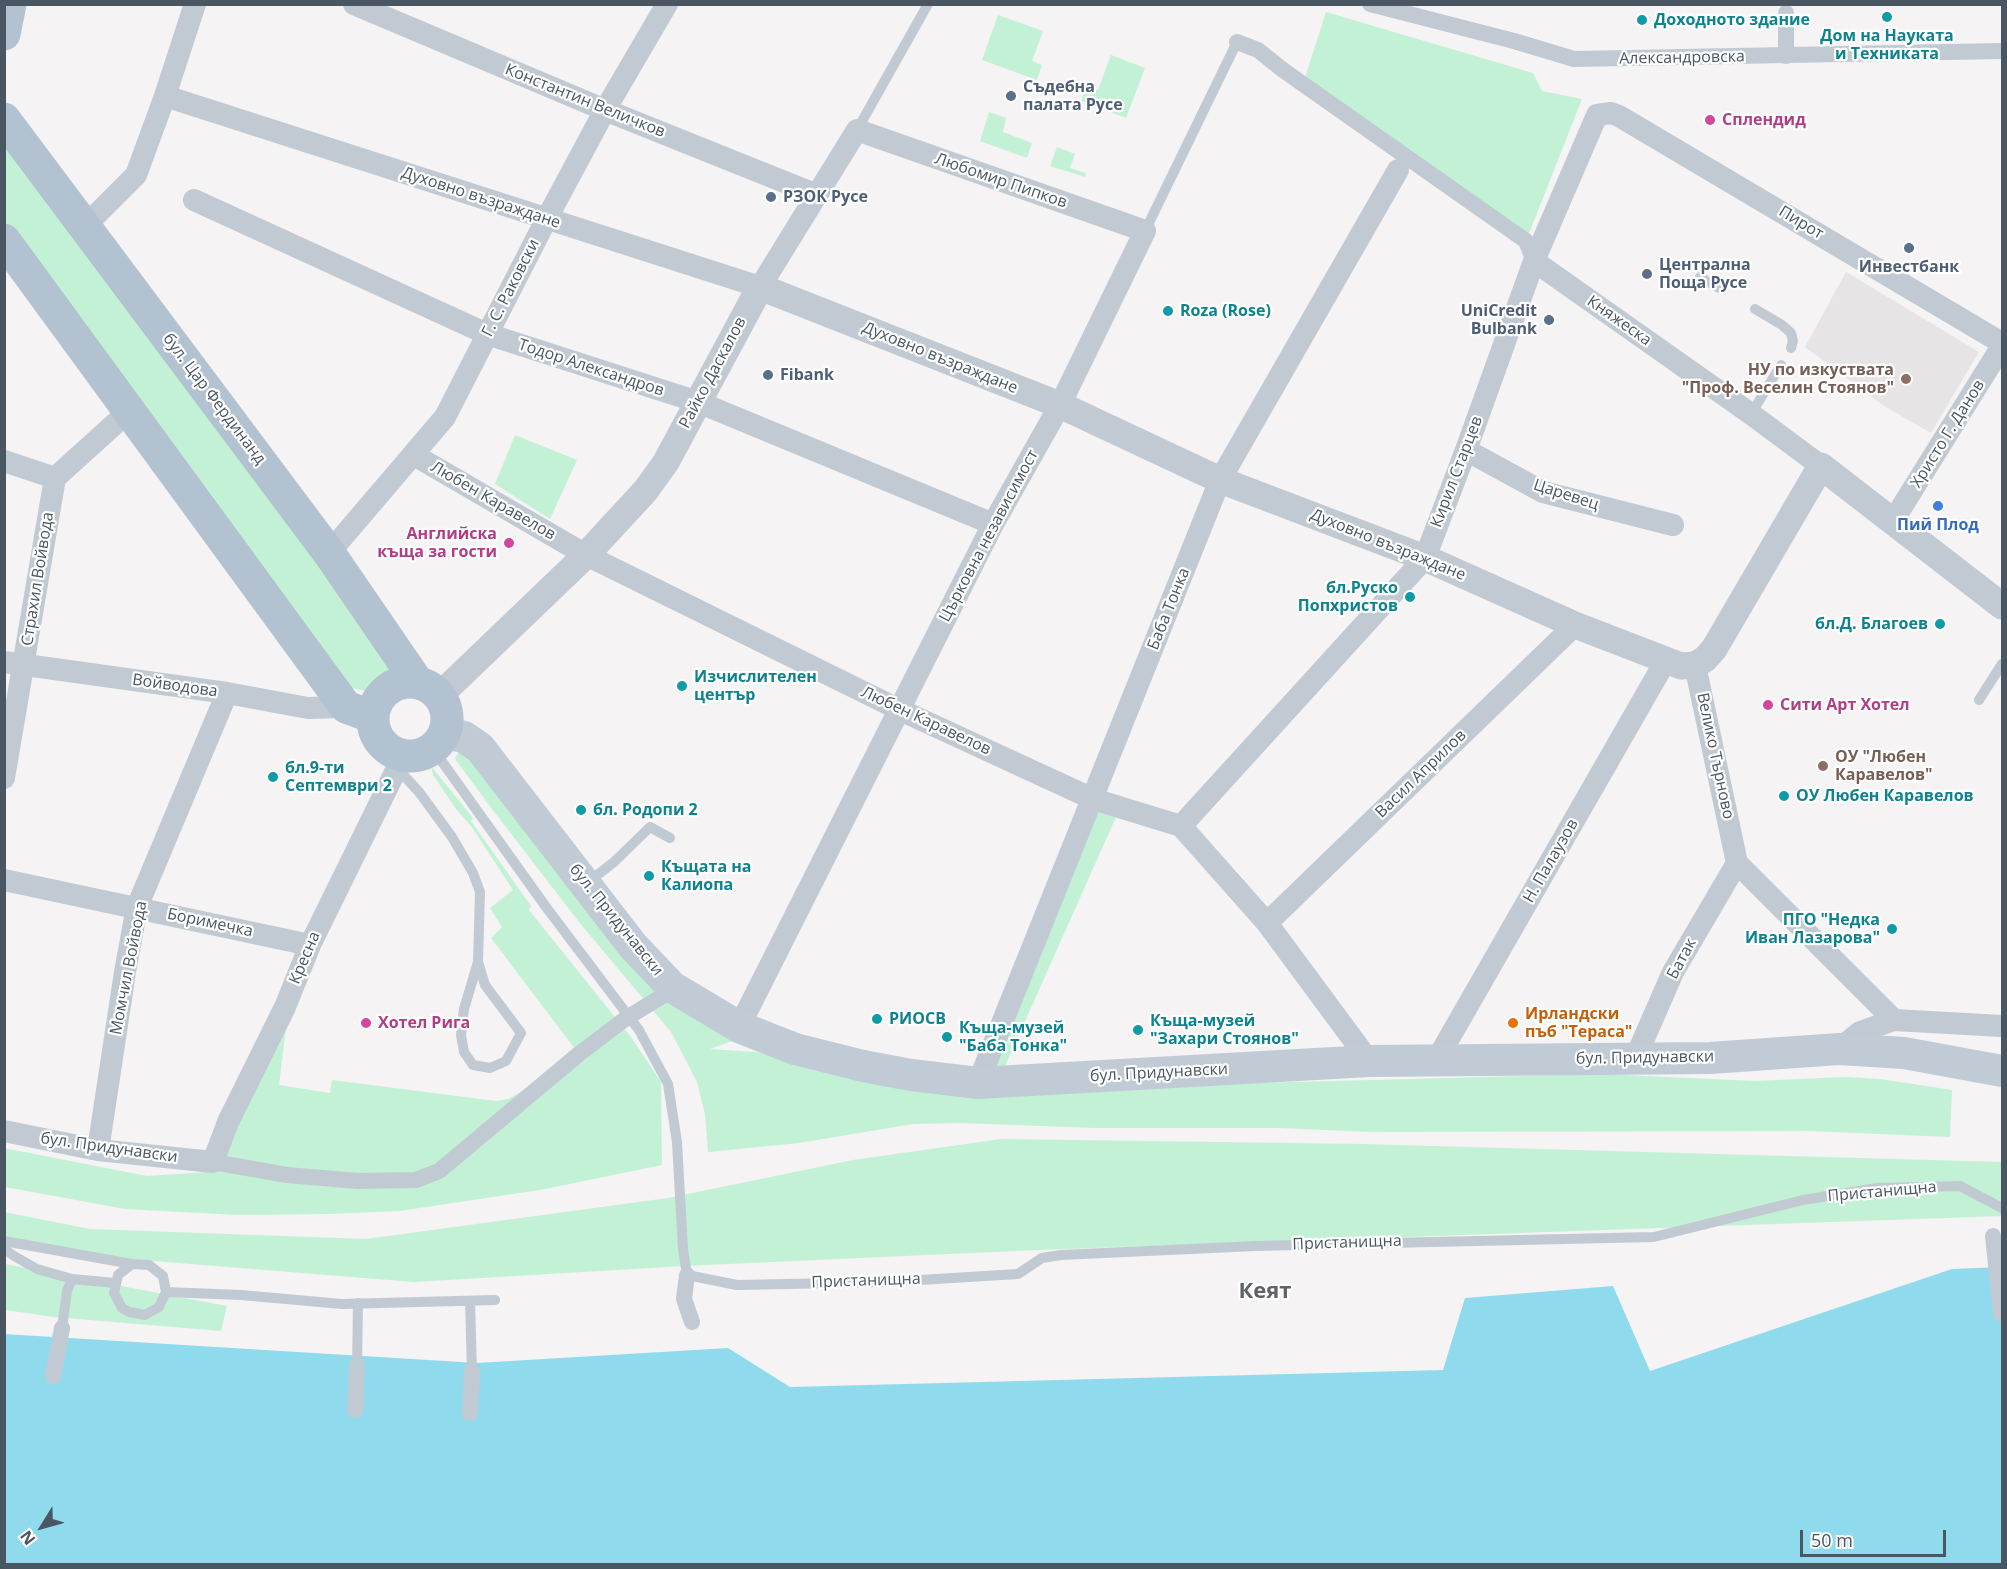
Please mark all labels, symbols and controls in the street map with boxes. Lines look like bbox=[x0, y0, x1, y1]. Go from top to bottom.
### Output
place label: Доходното здание bbox=[1654, 10, 1810, 30]
marker: Дом на Науката и Техниката bbox=[1880, 10, 1894, 24]
marker: Доходното здание bbox=[1635, 13, 1649, 27]
place label: Дом на Науката и Техниката bbox=[1820, 26, 1954, 64]
street label: Александровска bbox=[1619, 47, 1745, 69]
street label: Константин Величков bbox=[502, 60, 668, 142]
place label: Съдебна палата Русе bbox=[1023, 77, 1123, 115]
marker: Съдебна палата Русе bbox=[1004, 89, 1018, 103]
place label: Сплендид bbox=[1722, 110, 1806, 130]
marker: Сплендид bbox=[1703, 113, 1717, 127]
street label: Любомир Пипков bbox=[932, 149, 1070, 213]
street label: Духовно възраждане bbox=[399, 163, 563, 233]
place label: РЗОК Русе bbox=[783, 187, 868, 207]
marker: РЗОК Русе bbox=[764, 190, 778, 204]
street label: Пирот bbox=[1775, 202, 1827, 244]
street label: Г. С. Раковски bbox=[478, 236, 544, 340]
marker: Инвестбанк bbox=[1902, 241, 1916, 255]
place label: Централна Поща Русе bbox=[1659, 255, 1751, 293]
place label: Инвестбанк bbox=[1859, 257, 1959, 277]
marker: Централна Поща Русе bbox=[1640, 267, 1654, 281]
street label: Княжеска bbox=[1583, 292, 1655, 350]
place label: Roza (Rose) bbox=[1180, 301, 1271, 321]
place label: UniCredit Bulbank bbox=[1461, 301, 1537, 339]
marker: Roza (Rose) bbox=[1161, 304, 1175, 318]
marker: UniCredit Bulbank bbox=[1542, 313, 1556, 327]
street label: Райко Даскалов bbox=[676, 314, 750, 432]
street label: Духовно възраждане bbox=[860, 318, 1020, 398]
street label: бул. Цар Фердинанд bbox=[159, 330, 269, 468]
street label: Тодор Александров bbox=[516, 335, 666, 401]
place label: НУ по изкуствата "Проф. Веселин Стоянов" bbox=[1682, 360, 1894, 398]
place label: Fibank bbox=[780, 365, 834, 385]
marker: Fibank bbox=[761, 368, 775, 382]
marker: НУ по изкуствата "Проф. Веселин Стоянов" bbox=[1899, 372, 1913, 386]
street label: Христо Г. Данов bbox=[1907, 376, 1989, 492]
street label: Кирил Старцев bbox=[1427, 414, 1487, 530]
street label: Църковна независимост bbox=[935, 447, 1043, 625]
street label: Любен Каравелов bbox=[427, 457, 559, 545]
street label: Царевец bbox=[1531, 475, 1601, 515]
marker: Пий Плод bbox=[1931, 499, 1945, 513]
street label: Духовно възраждане bbox=[1308, 505, 1468, 585]
street label: Страхил Войвода bbox=[18, 511, 58, 647]
place label: Пий Плод bbox=[1897, 515, 1979, 535]
place label: Aнглийска къща за гости bbox=[377, 524, 497, 562]
marker: Aнглийска къща за гости bbox=[502, 536, 516, 550]
street label: Баба Тонка bbox=[1144, 565, 1194, 653]
place label: бл.Руско Попхристов bbox=[1298, 578, 1398, 616]
marker: бл.Руско Попхристов bbox=[1403, 590, 1417, 604]
place label: бл.Д. Благоев bbox=[1815, 614, 1928, 634]
marker: бл.Д. Благоев bbox=[1933, 617, 1947, 631]
place label: Изчислителен център bbox=[694, 667, 817, 705]
street label: Войводова bbox=[131, 671, 219, 701]
marker: Изчислителен център bbox=[675, 679, 689, 693]
street label: Любен Каравелов bbox=[858, 683, 994, 759]
street label: Велико Търново bbox=[1692, 691, 1738, 821]
place label: Сити Арт Хотел bbox=[1780, 695, 1910, 715]
marker: Сити Арт Хотел bbox=[1761, 698, 1775, 712]
street label: Васил Априлов bbox=[1372, 726, 1470, 822]
place label: ОУ "Любен Каравелов" bbox=[1835, 747, 1933, 785]
place label: бл.9-ти Септември 2 bbox=[285, 758, 392, 796]
marker: ОУ "Любен Каравелов" bbox=[1816, 759, 1830, 773]
marker: бл.9-ти Септември 2 bbox=[266, 770, 280, 784]
place label: ОУ Любен Каравелов bbox=[1796, 786, 1974, 806]
marker: ОУ Любен Каравелов bbox=[1777, 789, 1791, 803]
place label: бл. Родопи 2 bbox=[593, 800, 698, 820]
marker: бл. Родопи 2 bbox=[574, 803, 588, 817]
street label: Н. Палаузов bbox=[1519, 816, 1583, 906]
place label: Къщата на Калиопа bbox=[661, 857, 751, 895]
street label: бул. Придунавски bbox=[565, 860, 667, 980]
marker: Къщата на Калиопа bbox=[642, 869, 656, 883]
street label: Момчил Войвода bbox=[107, 899, 151, 1037]
street label: Боримечка bbox=[165, 905, 255, 941]
place label: ПГО "Недка Иван Лазарова" bbox=[1745, 910, 1880, 948]
marker: ПГО "Недка Иван Лазарова" bbox=[1885, 922, 1899, 936]
street label: Кресна bbox=[285, 929, 325, 987]
street label: Батак bbox=[1663, 935, 1701, 983]
place label: Ирландски пъб "Тераса" bbox=[1525, 1004, 1632, 1042]
place label: РИОСВ bbox=[889, 1009, 946, 1029]
place label: Къща-музей "Захари Стоянов" bbox=[1150, 1011, 1299, 1049]
marker: РИОСВ bbox=[870, 1012, 884, 1026]
place label: Хотел Рига bbox=[378, 1013, 470, 1033]
marker: Хотел Рига bbox=[359, 1016, 373, 1030]
marker: Ирландски пъб "Тераса" bbox=[1506, 1016, 1520, 1030]
place label: Къща-музей "Баба Тонка" bbox=[959, 1018, 1067, 1056]
marker: Къща-музей "Захари Стоянов" bbox=[1131, 1023, 1145, 1037]
marker: Къща-музей "Баба Тонка" bbox=[940, 1030, 954, 1044]
street label: бул. Придунавски bbox=[1576, 1047, 1714, 1069]
street label: бул. Придунавски bbox=[1090, 1060, 1228, 1086]
street label: бул. Придунавски bbox=[39, 1129, 179, 1167]
street label: Пристанищна bbox=[1827, 1178, 1937, 1206]
street label: Пристанищна bbox=[1292, 1231, 1402, 1255]
street label: Пристанищна bbox=[811, 1269, 921, 1293]
district label: Кеят bbox=[1239, 1279, 1291, 1305]
north arrow bbox=[12, 1497, 72, 1557]
scale bar bbox=[1803, 1518, 1948, 1556]
text: N bbox=[15, 1526, 40, 1550]
text: 50 m bbox=[1811, 1528, 1853, 1552]

